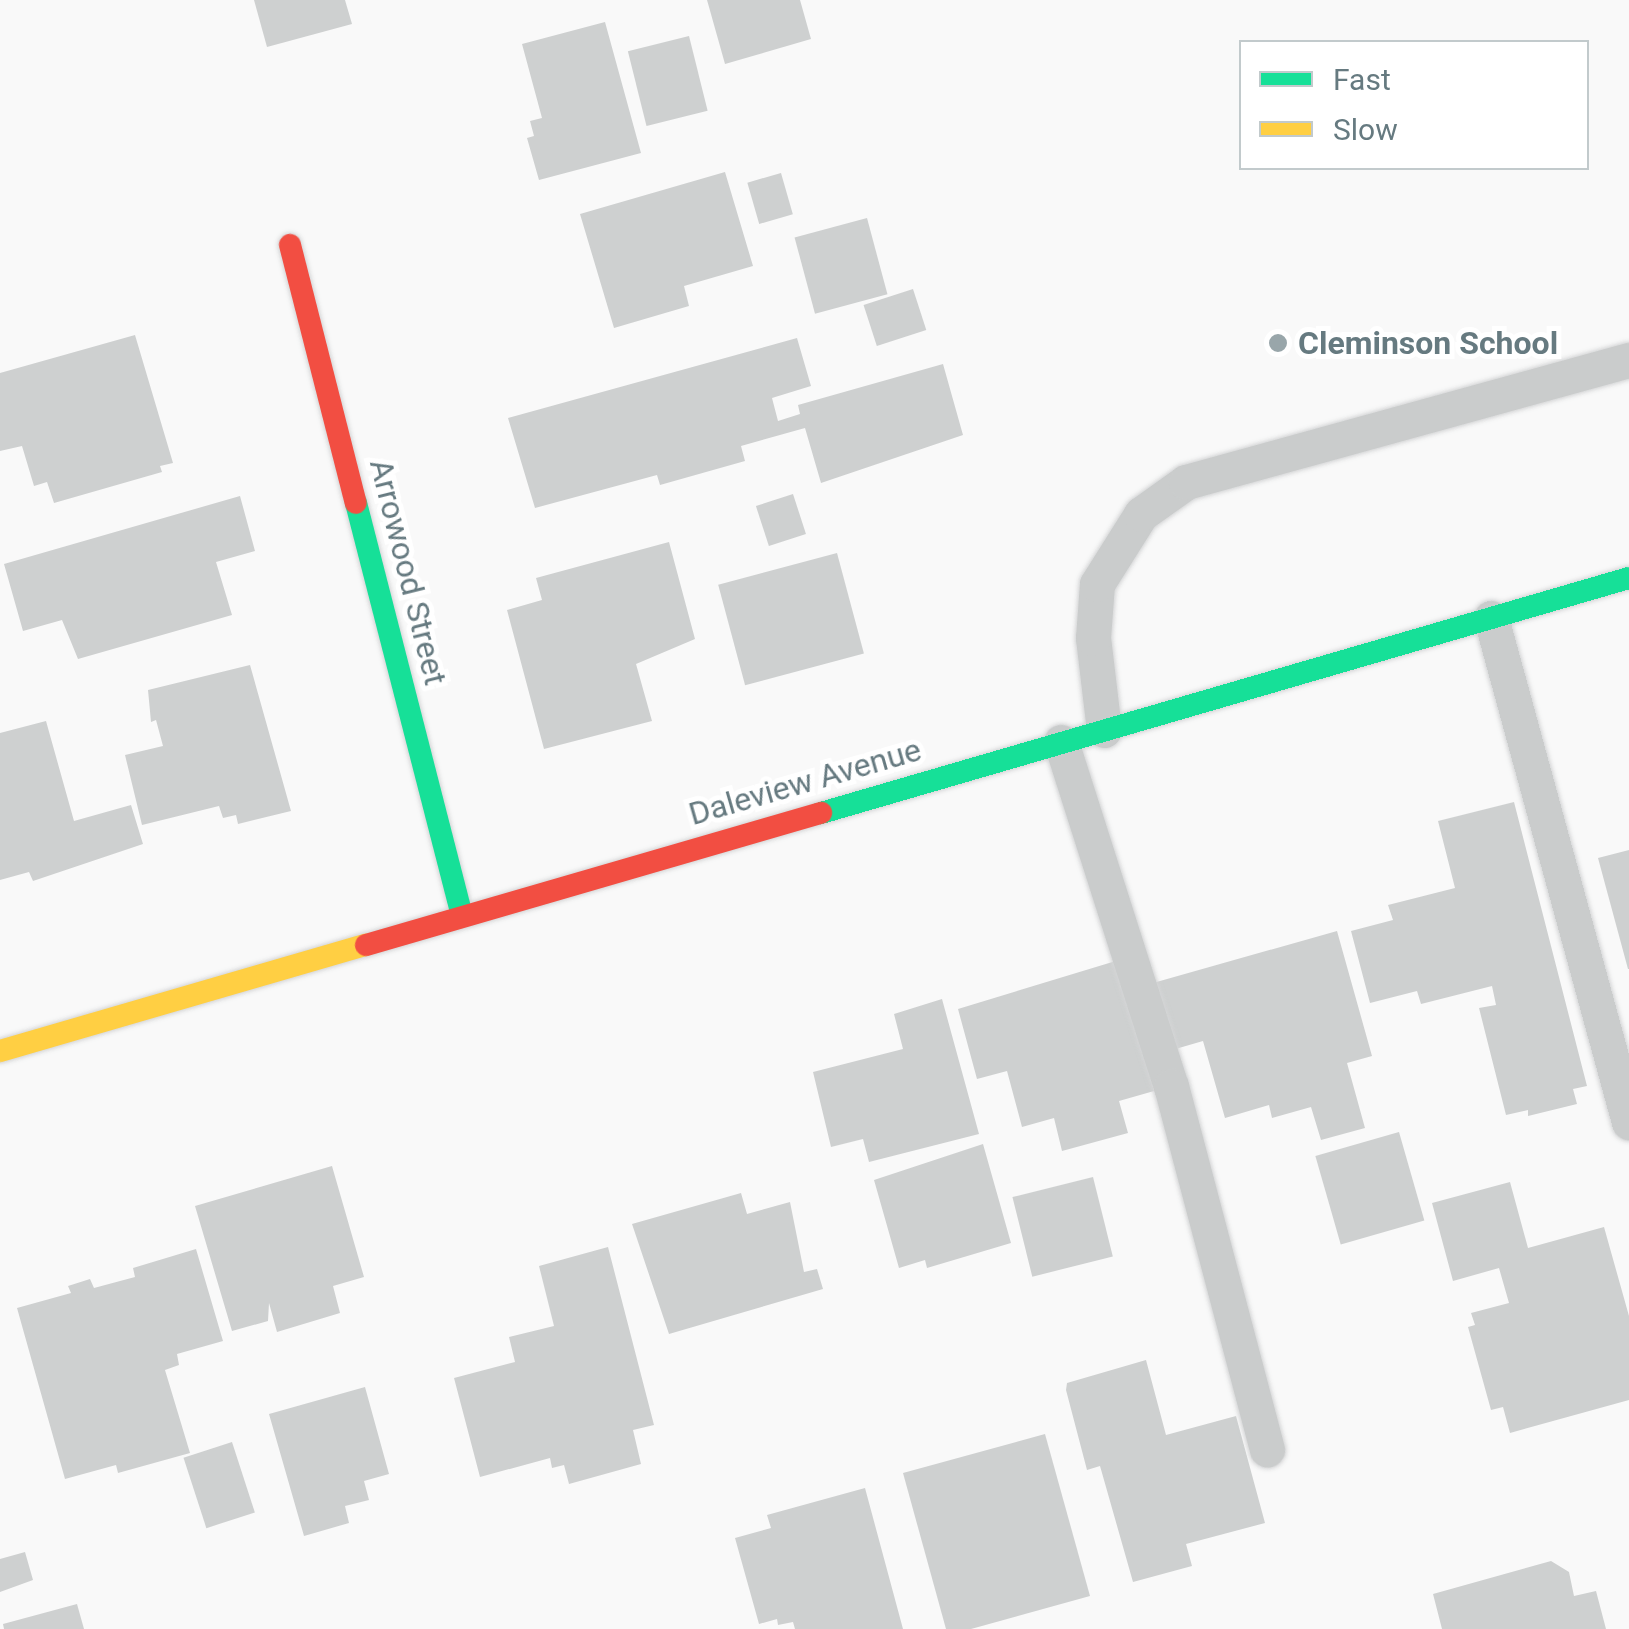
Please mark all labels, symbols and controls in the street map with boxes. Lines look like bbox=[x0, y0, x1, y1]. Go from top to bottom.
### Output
legend bbox=[1239, 40, 1589, 170]
text: Fast bbox=[1333, 62, 1391, 97]
text: Slow bbox=[1333, 112, 1398, 147]
place label: Cleminson School bbox=[1298, 324, 1558, 362]
marker: Cleminson School bbox=[1267, 332, 1289, 354]
street label: Arrowood Street bbox=[361, 455, 455, 689]
street label: Daleview Avenue bbox=[684, 730, 926, 834]

